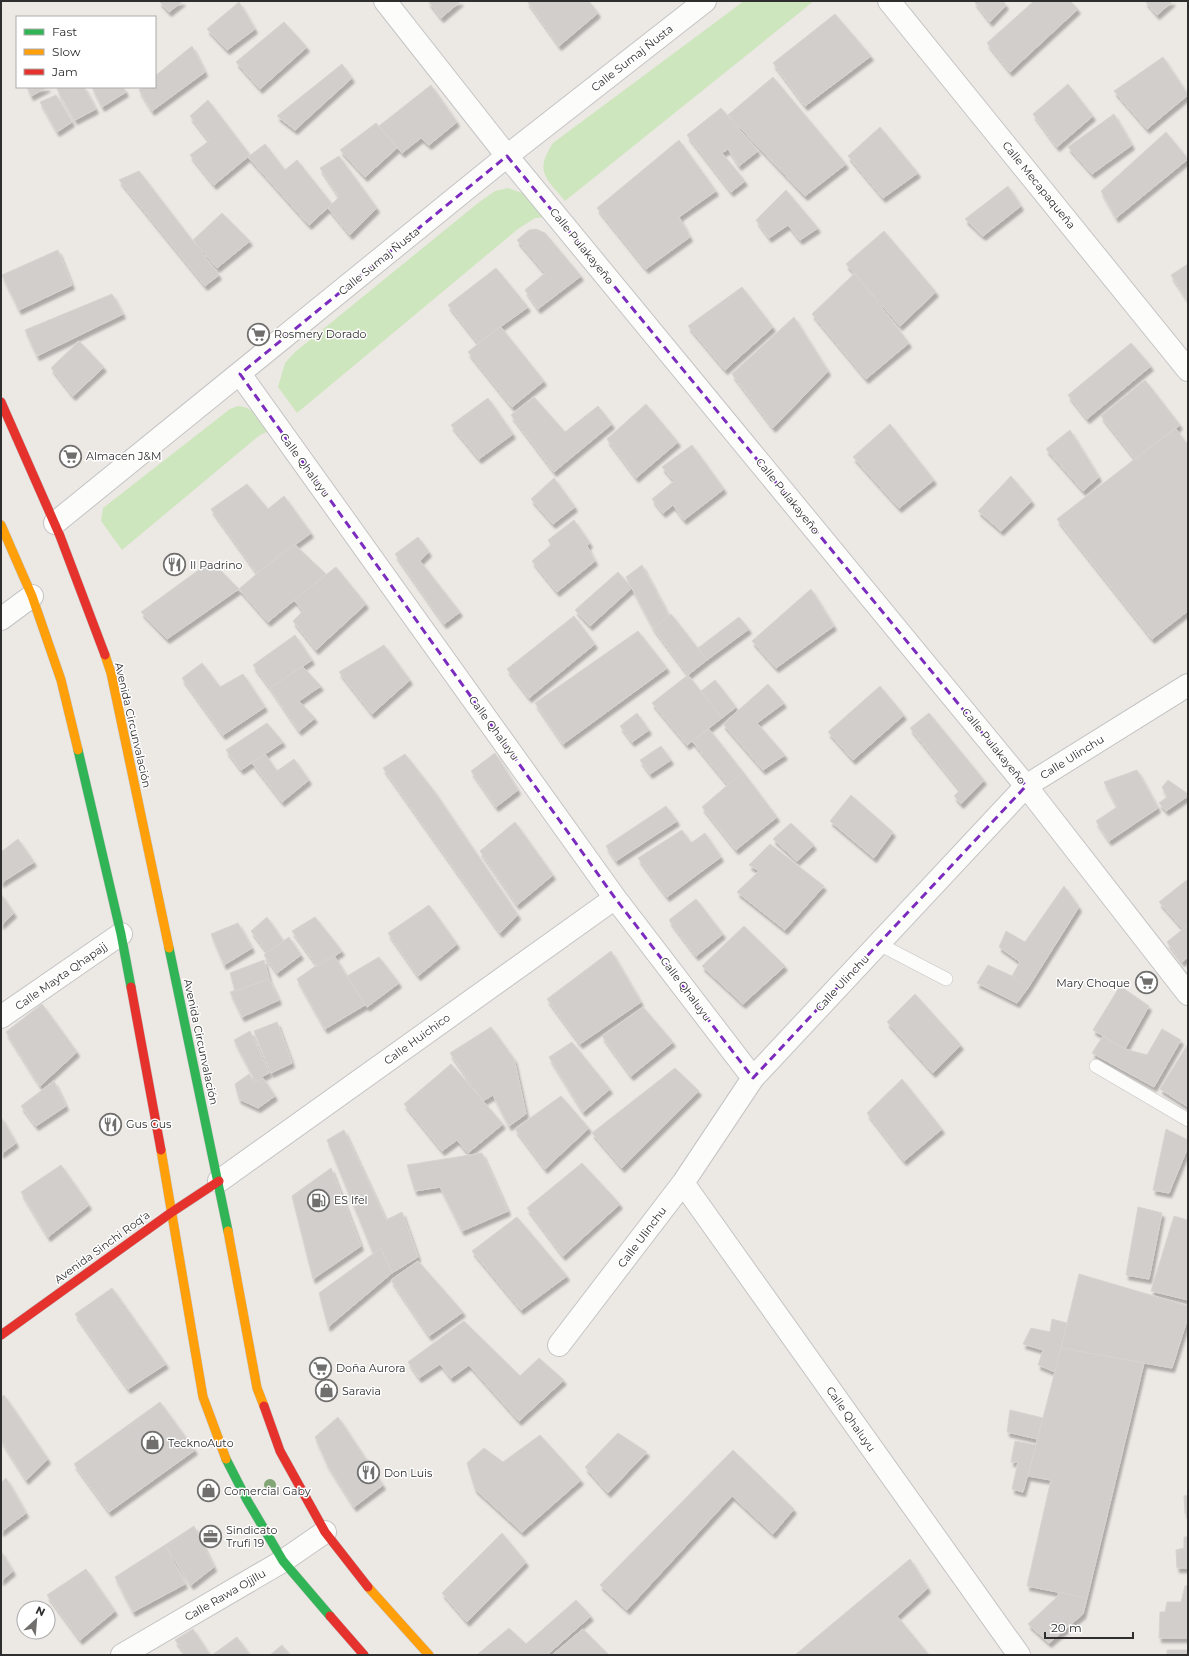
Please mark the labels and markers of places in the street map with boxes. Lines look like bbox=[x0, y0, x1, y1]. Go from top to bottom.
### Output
supermarket icon: Rosmery Dorado bbox=[246, 321, 272, 347]
place label: Rosmery Dorado bbox=[274, 327, 367, 341]
supermarket icon: Almacen J&M bbox=[58, 443, 84, 469]
place label: Almacen J&M bbox=[86, 449, 161, 463]
restaurant icon: Il Padrino bbox=[161, 552, 187, 578]
place label: Il Padrino bbox=[190, 558, 243, 572]
supermarket icon: Mary Choque bbox=[1133, 970, 1159, 996]
place label: Mary Choque bbox=[1056, 976, 1130, 990]
restaurant icon: Gus Gus bbox=[97, 1111, 123, 1137]
place label: Gus Gus bbox=[126, 1117, 172, 1131]
fuel station icon: ES Ifel bbox=[306, 1187, 332, 1213]
place label: ES Ifel bbox=[334, 1193, 368, 1207]
supermarket icon: Doña Aurora bbox=[308, 1355, 334, 1381]
place label: Doña Aurora bbox=[336, 1361, 406, 1375]
shop icon: Saravia bbox=[314, 1378, 340, 1404]
place label: Saravia bbox=[342, 1384, 381, 1398]
shop icon: TecknoAuto bbox=[140, 1430, 166, 1456]
place label: TecknoAuto bbox=[168, 1436, 234, 1450]
restaurant icon: Don Luis bbox=[355, 1460, 381, 1486]
place label: Don Luis bbox=[384, 1466, 433, 1480]
shop icon: Comercial Gaby bbox=[195, 1478, 221, 1504]
place label: Comercial Gaby bbox=[224, 1484, 311, 1498]
office icon: Sindicato Trufi 19 bbox=[198, 1523, 224, 1549]
place label: Sindicato Trufi 19 bbox=[226, 1523, 278, 1550]

